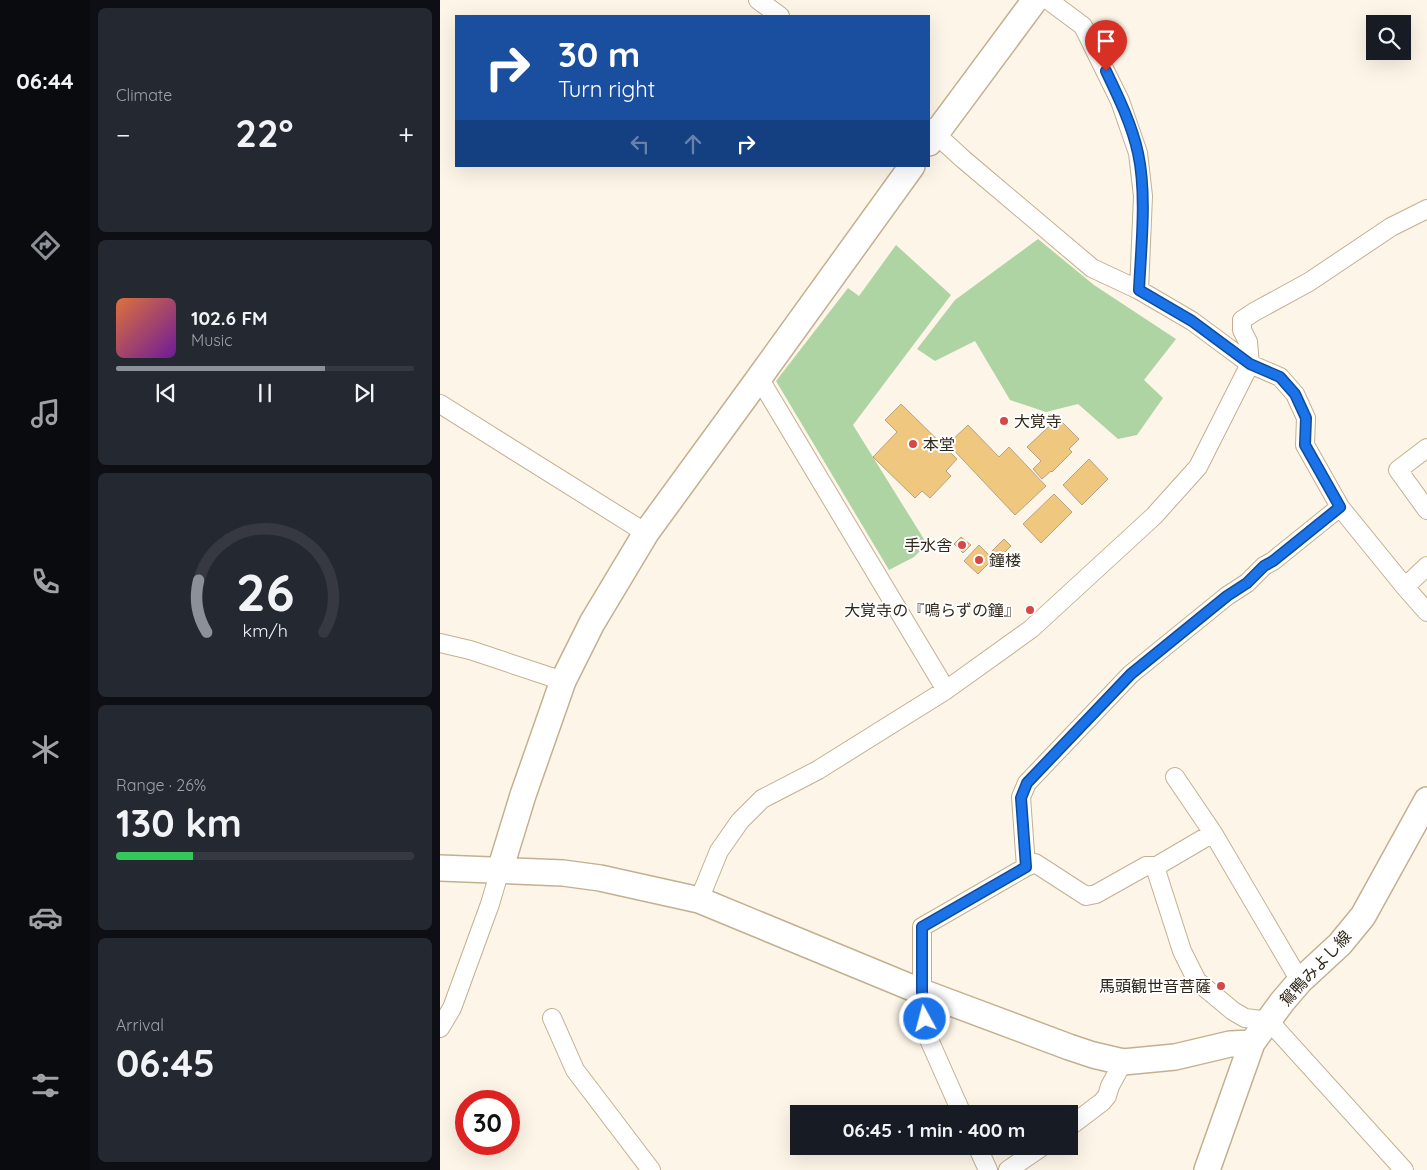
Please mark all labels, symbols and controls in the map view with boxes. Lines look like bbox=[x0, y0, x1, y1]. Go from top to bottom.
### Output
map controls bbox=[1366, 15, 1411, 60]
button: search bbox=[1366, 15, 1411, 60]
pin bbox=[1085, 20, 1127, 71]
icon: arrive bbox=[1092, 27, 1120, 55]
text: 30 m bbox=[558, 32, 640, 76]
icon: right bbox=[475, 35, 540, 100]
text: 06:44 bbox=[16, 67, 74, 95]
text: Turn right bbox=[558, 75, 655, 103]
text: Climate bbox=[116, 85, 172, 105]
text: 22° bbox=[235, 109, 293, 157]
text: − bbox=[116, 117, 131, 152]
text: + bbox=[398, 117, 414, 152]
icon: left bbox=[626, 130, 654, 158]
icon: ahead bbox=[679, 130, 707, 158]
icon: right bbox=[732, 130, 760, 158]
icon: directions bbox=[28, 228, 63, 263]
text: 102.6 FM bbox=[191, 306, 268, 330]
text: Music bbox=[191, 330, 233, 350]
icon: previous bbox=[152, 379, 180, 407]
icon: pause bbox=[251, 379, 279, 407]
icon: next bbox=[350, 379, 378, 407]
icon: music bbox=[28, 396, 63, 431]
place label: 大覚寺 bbox=[1014, 411, 1062, 431]
marker: 大覚寺 bbox=[998, 415, 1010, 427]
place label: 本堂 bbox=[923, 434, 955, 454]
marker: 本堂 bbox=[907, 438, 919, 450]
place label: 手水舎 bbox=[904, 535, 952, 555]
marker: 手水舎 bbox=[956, 539, 968, 551]
place label: 鐘楼 bbox=[989, 550, 1021, 570]
marker: 鐘楼 bbox=[973, 554, 985, 566]
text: 26 bbox=[236, 559, 294, 624]
icon: phone bbox=[28, 564, 63, 599]
place label: 大覚寺の『鳴らずの鐘』 bbox=[844, 600, 1020, 620]
marker: 大覚寺の『鳴らずの鐘』 bbox=[1024, 604, 1036, 616]
text: km/h bbox=[242, 619, 288, 641]
icon: climate bbox=[28, 732, 63, 767]
text: Range · 26% bbox=[116, 775, 206, 795]
text: 130 km bbox=[116, 799, 242, 847]
icon: car bbox=[28, 900, 63, 935]
street label: 鴛鴨みよし線 bbox=[1275, 926, 1355, 1010]
place label: 馬頭観世音菩薩 bbox=[1099, 976, 1211, 996]
marker: 馬頭観世音菩薩 bbox=[1215, 980, 1227, 992]
position arrow bbox=[898, 992, 950, 1044]
text: Arrival bbox=[116, 1015, 164, 1035]
text: 06:45 bbox=[116, 1039, 215, 1087]
icon: filters bbox=[28, 1068, 63, 1103]
speed limit sign: 30 bbox=[455, 1090, 520, 1155]
text: 06:45 · 1 min · 400 m bbox=[843, 1118, 1025, 1142]

